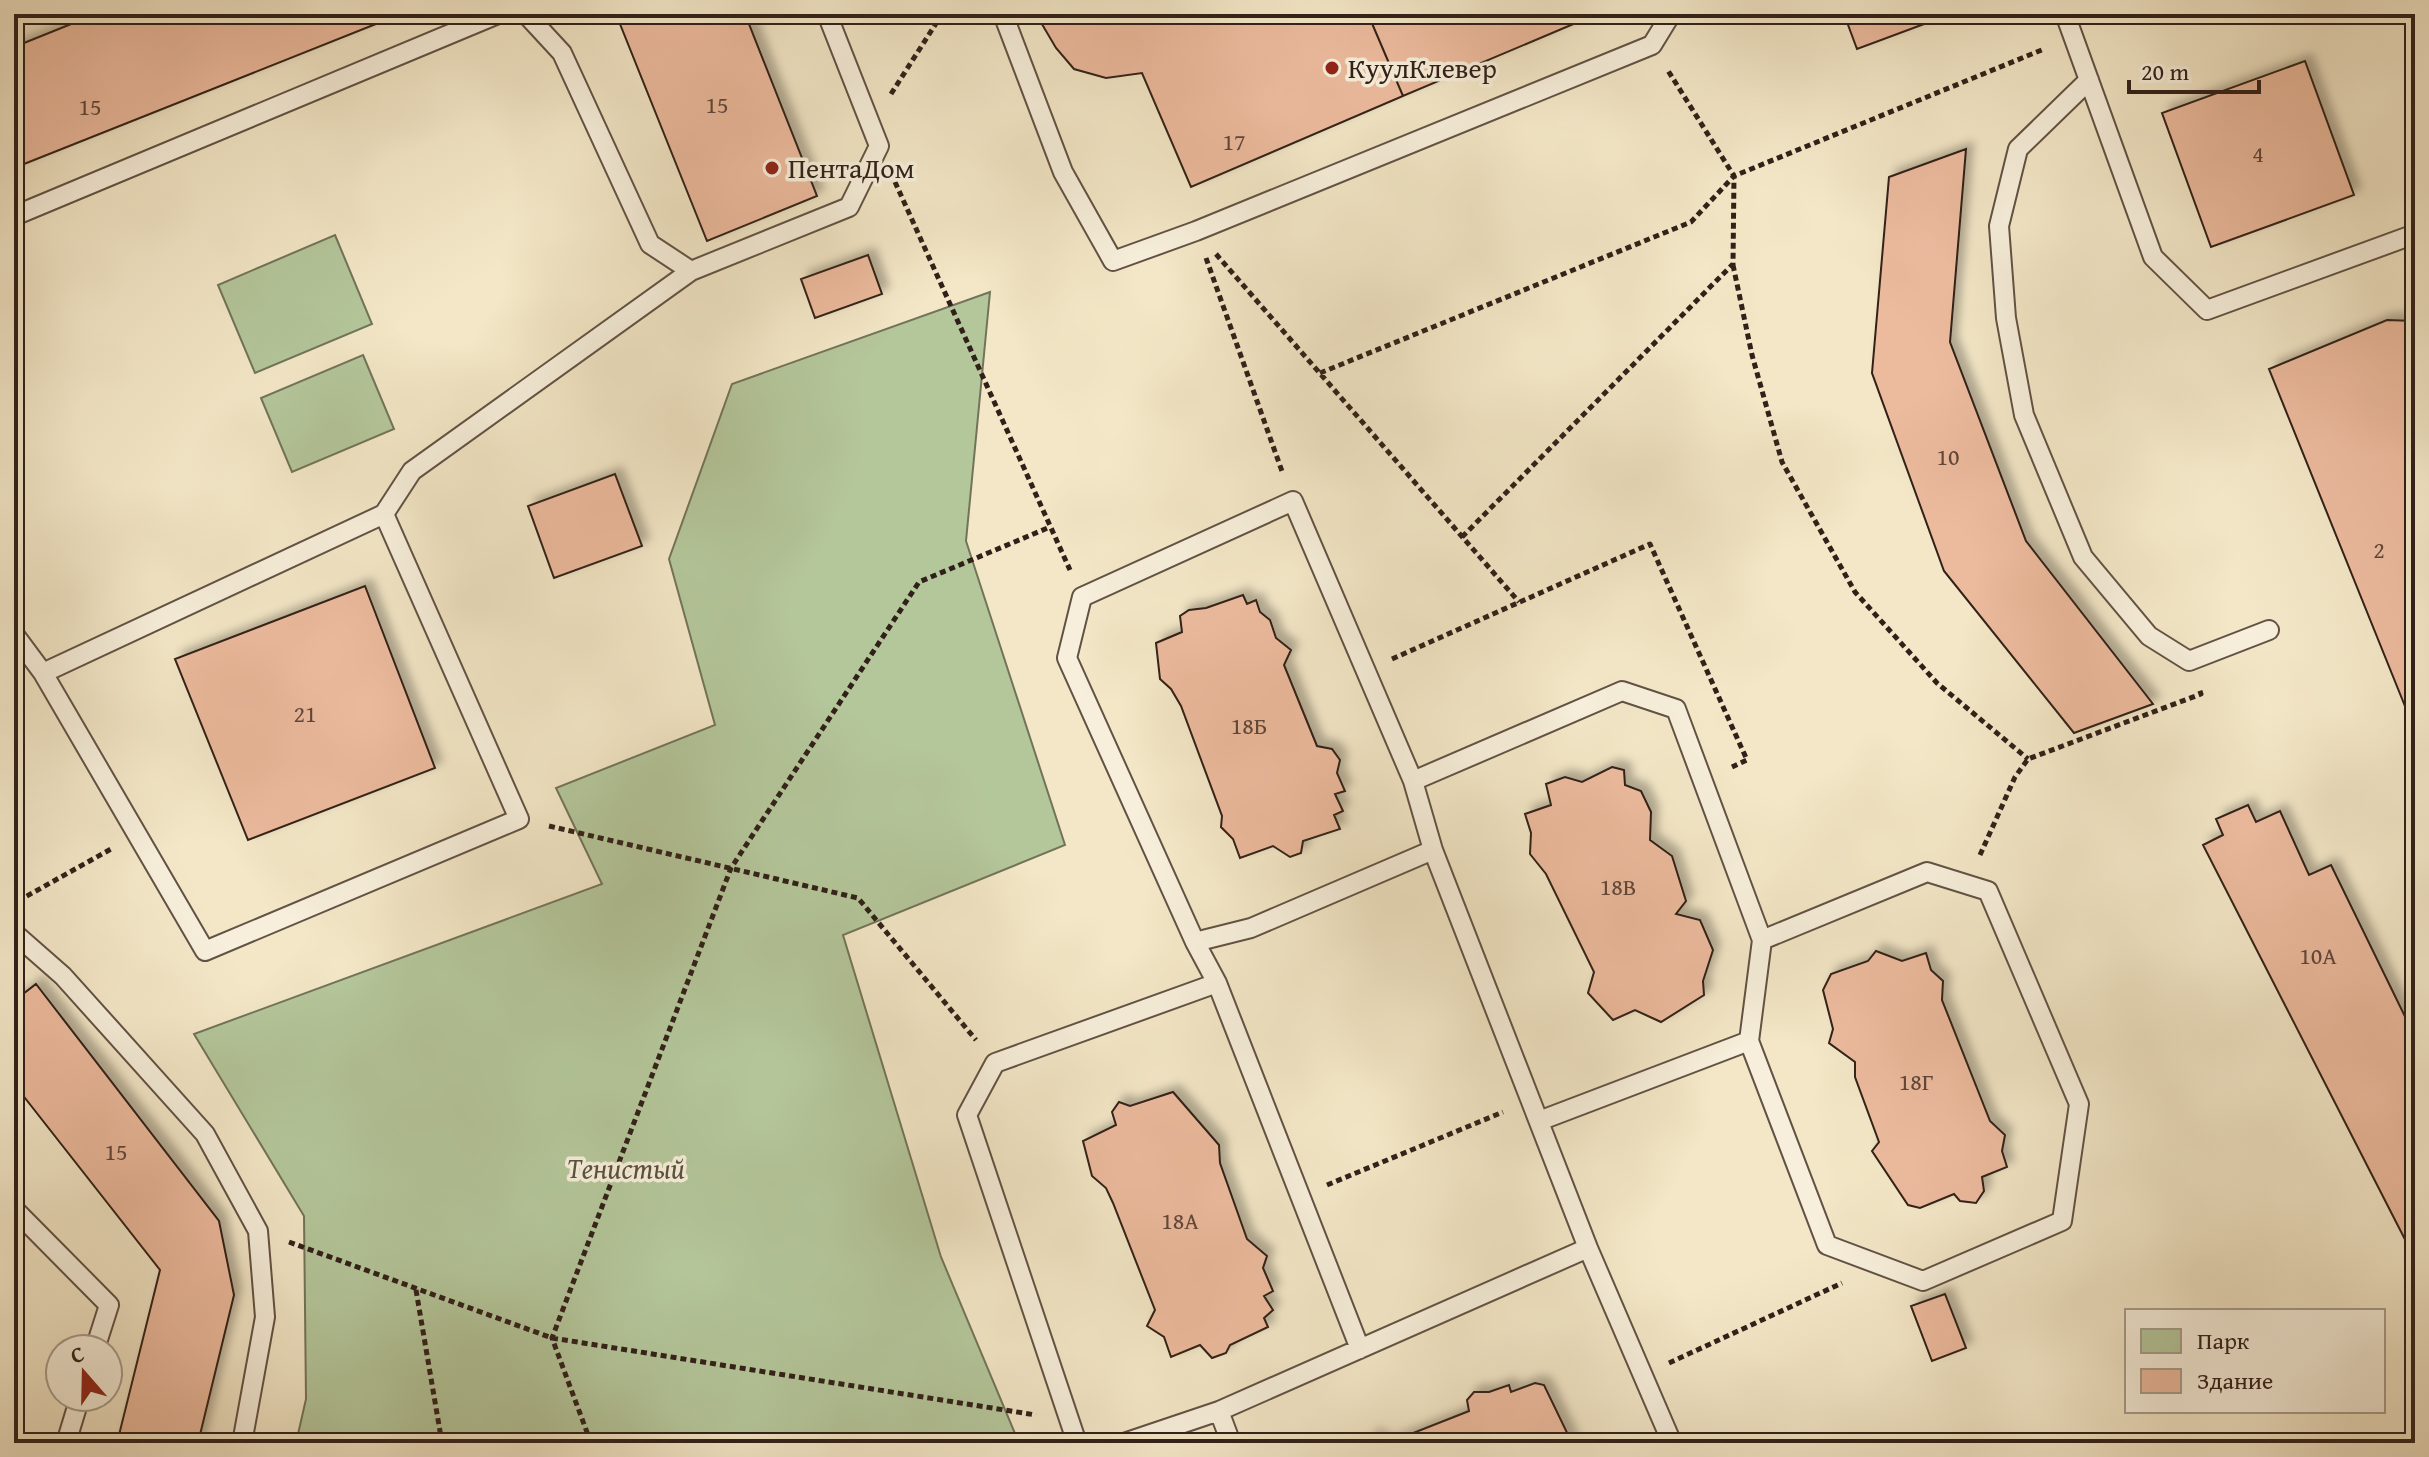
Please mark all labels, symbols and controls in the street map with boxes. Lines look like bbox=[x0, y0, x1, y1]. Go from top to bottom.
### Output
scale bar bbox=[2129, 44, 2259, 94]
place label: КуулКлевер bbox=[1348, 47, 1497, 88]
text: 20 m bbox=[2141, 54, 2189, 89]
marker: КуулКлевер bbox=[1323, 59, 1341, 77]
house number: 15 bbox=[705, 87, 729, 122]
house number: 15 bbox=[78, 89, 102, 124]
house number: 17 bbox=[1222, 124, 1246, 159]
house number: 4 bbox=[2252, 136, 2264, 171]
place label: ПентаДом bbox=[788, 147, 914, 188]
marker: ПентаДом bbox=[763, 159, 781, 177]
house number: 10 bbox=[1936, 439, 1960, 474]
house number: 2 bbox=[2373, 532, 2385, 567]
house number: 21 bbox=[293, 696, 317, 731]
house number: 18Б bbox=[1231, 708, 1267, 743]
house number: 18В bbox=[1600, 869, 1636, 904]
house number: 10А bbox=[2299, 938, 2337, 973]
house number: 18Г bbox=[1899, 1064, 1934, 1099]
house number: 15 bbox=[104, 1134, 128, 1169]
park label: Тенистый bbox=[567, 1147, 685, 1188]
house number: 18А bbox=[1161, 1203, 1199, 1238]
legend bbox=[2125, 1309, 2385, 1413]
text: Парк bbox=[2197, 1323, 2250, 1358]
north arrow bbox=[44, 1333, 124, 1413]
text: С bbox=[66, 1337, 88, 1371]
text: Здание bbox=[2197, 1363, 2273, 1398]

